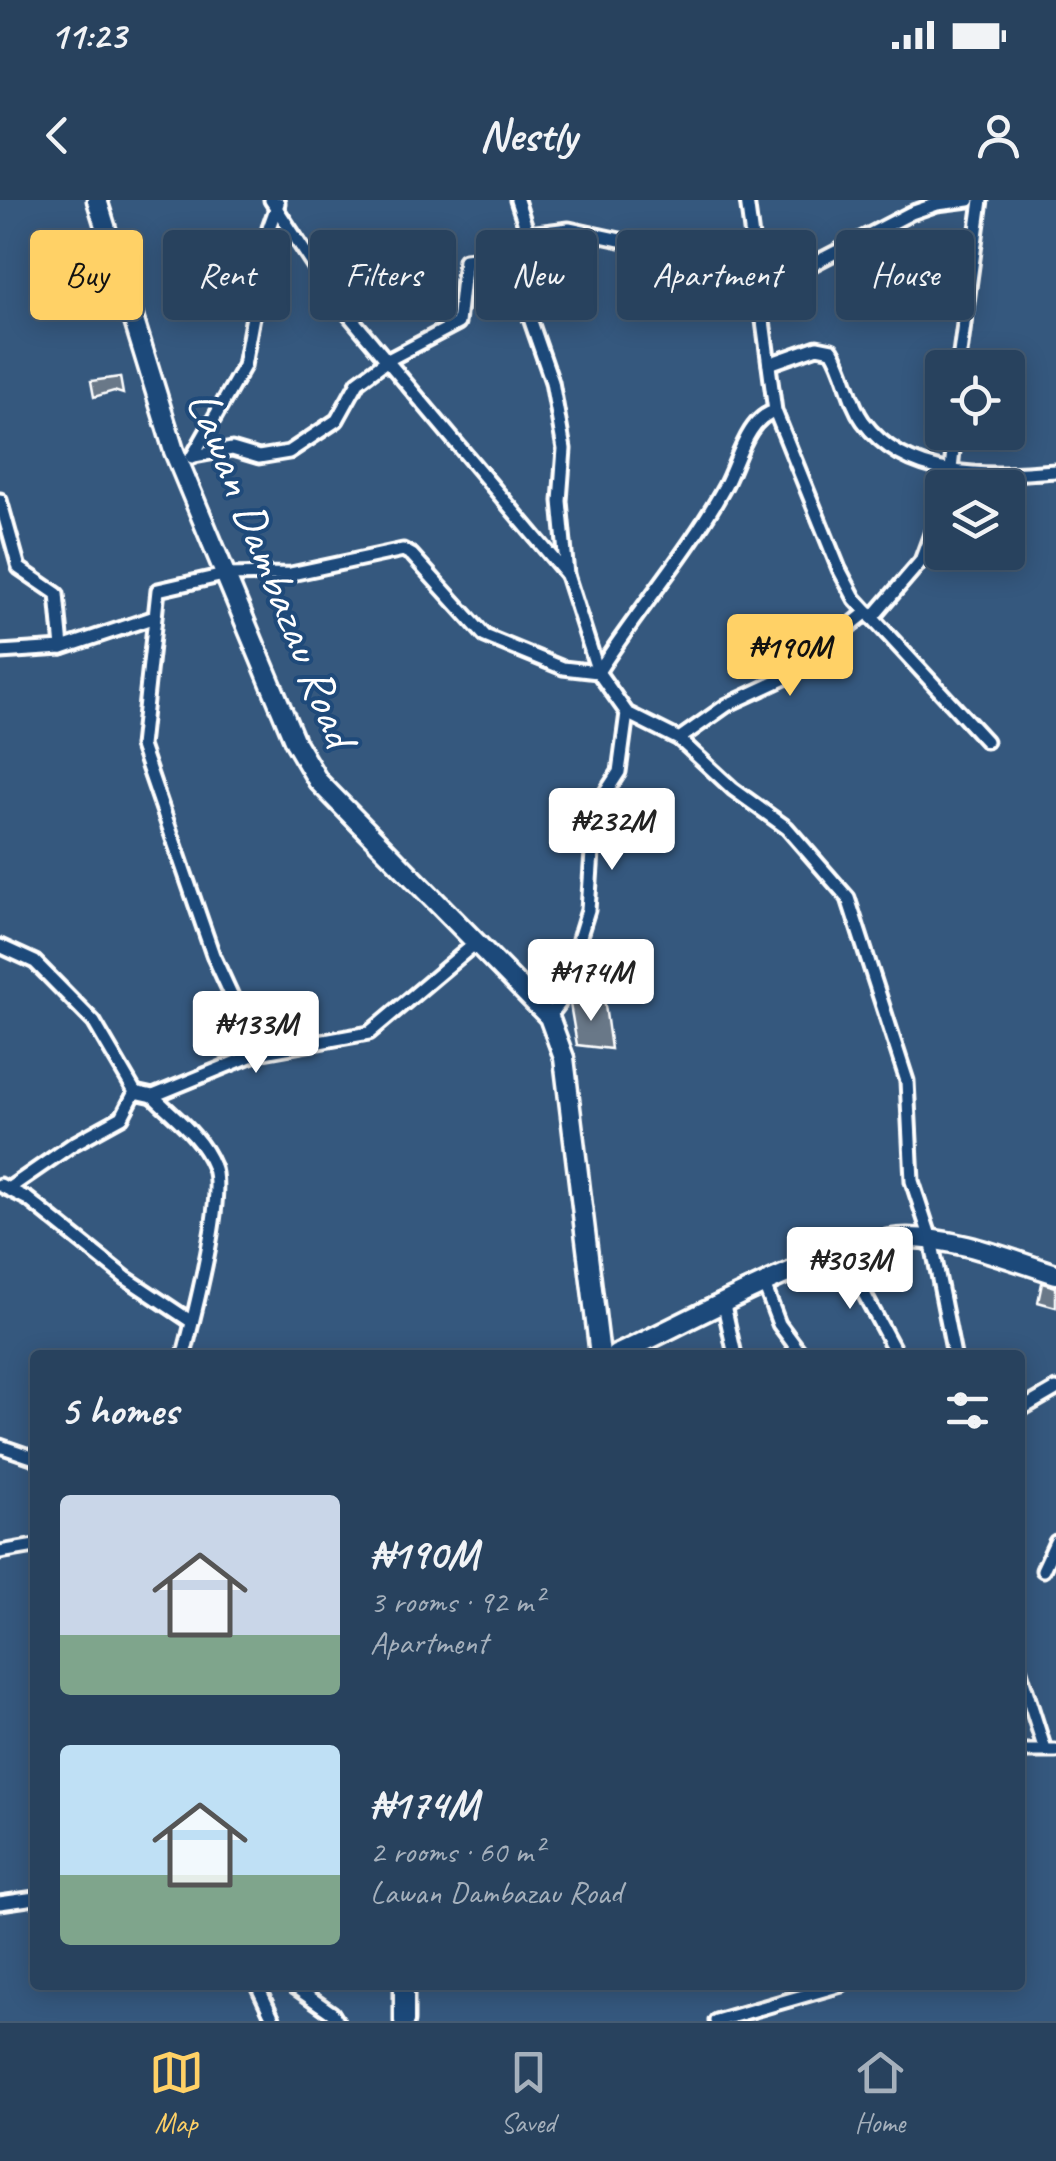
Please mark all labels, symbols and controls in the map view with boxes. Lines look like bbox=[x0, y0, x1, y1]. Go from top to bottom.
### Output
text: 11:23 bbox=[50, 12, 126, 59]
text: Nestly bbox=[479, 107, 577, 164]
icon: back bbox=[30, 108, 85, 163]
icon: person bbox=[971, 108, 1026, 163]
chip: Buy bbox=[30, 230, 143, 320]
chip: Rent bbox=[163, 230, 290, 320]
chip: Filters bbox=[310, 230, 456, 320]
chip: New bbox=[476, 230, 597, 320]
chip: Apartment bbox=[617, 230, 816, 320]
chip: House bbox=[836, 230, 974, 320]
map controls bbox=[925, 350, 1025, 570]
button: locate bbox=[925, 350, 1025, 450]
street label: Lawan Dambazau Road bbox=[173, 382, 373, 761]
button: layers bbox=[925, 470, 1025, 570]
pin: ₦190M bbox=[720, 614, 860, 699]
text: ₦190M bbox=[749, 626, 831, 667]
pin: ₦232M bbox=[542, 788, 682, 873]
text: ₦232M bbox=[571, 800, 653, 841]
pin: ₦174M bbox=[521, 939, 661, 1024]
text: ₦174M bbox=[550, 951, 632, 992]
pin: ₦133M bbox=[186, 991, 326, 1076]
text: ₦133M bbox=[215, 1003, 297, 1044]
pin: ₦303M bbox=[780, 1227, 920, 1312]
text: ₦303M bbox=[809, 1239, 891, 1280]
icon: filters bbox=[940, 1383, 995, 1438]
text: 5 homes bbox=[60, 1384, 178, 1437]
text: ₦190M bbox=[370, 1528, 478, 1581]
icon: home bbox=[140, 1535, 260, 1655]
text: 3 rooms · 92 m² bbox=[370, 1581, 543, 1622]
text: Apartment bbox=[370, 1622, 488, 1663]
text: ₦174M bbox=[370, 1778, 478, 1831]
icon: home bbox=[140, 1785, 260, 1905]
text: 2 rooms · 60 m² bbox=[370, 1831, 543, 1872]
text: Lawan Dambazau Road bbox=[370, 1872, 622, 1913]
tab: Map bbox=[149, 2045, 204, 2140]
tab: Saved bbox=[501, 2045, 556, 2140]
tab: Home bbox=[853, 2045, 908, 2140]

